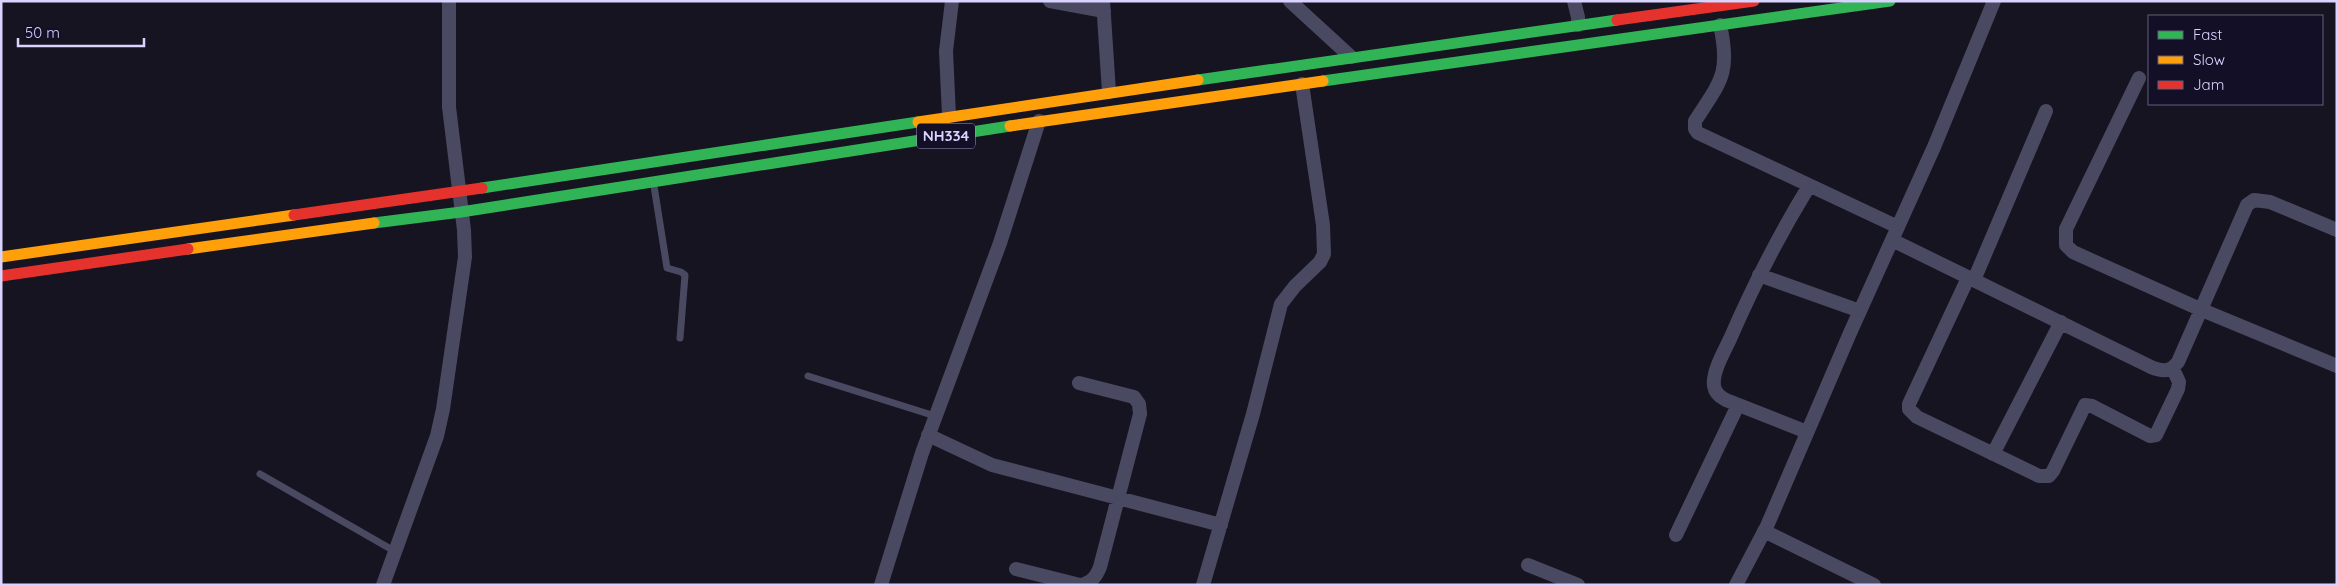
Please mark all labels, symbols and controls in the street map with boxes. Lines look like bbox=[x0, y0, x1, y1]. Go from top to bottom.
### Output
scale bar bbox=[18, 15, 144, 47]
legend bbox=[2148, 15, 2323, 105]
text: 50 m bbox=[25, 23, 60, 42]
text: Fast bbox=[2193, 25, 2222, 44]
text: Slow bbox=[2193, 50, 2225, 69]
text: Jam bbox=[2193, 75, 2224, 94]
road number: NH334 bbox=[917, 124, 975, 148]

